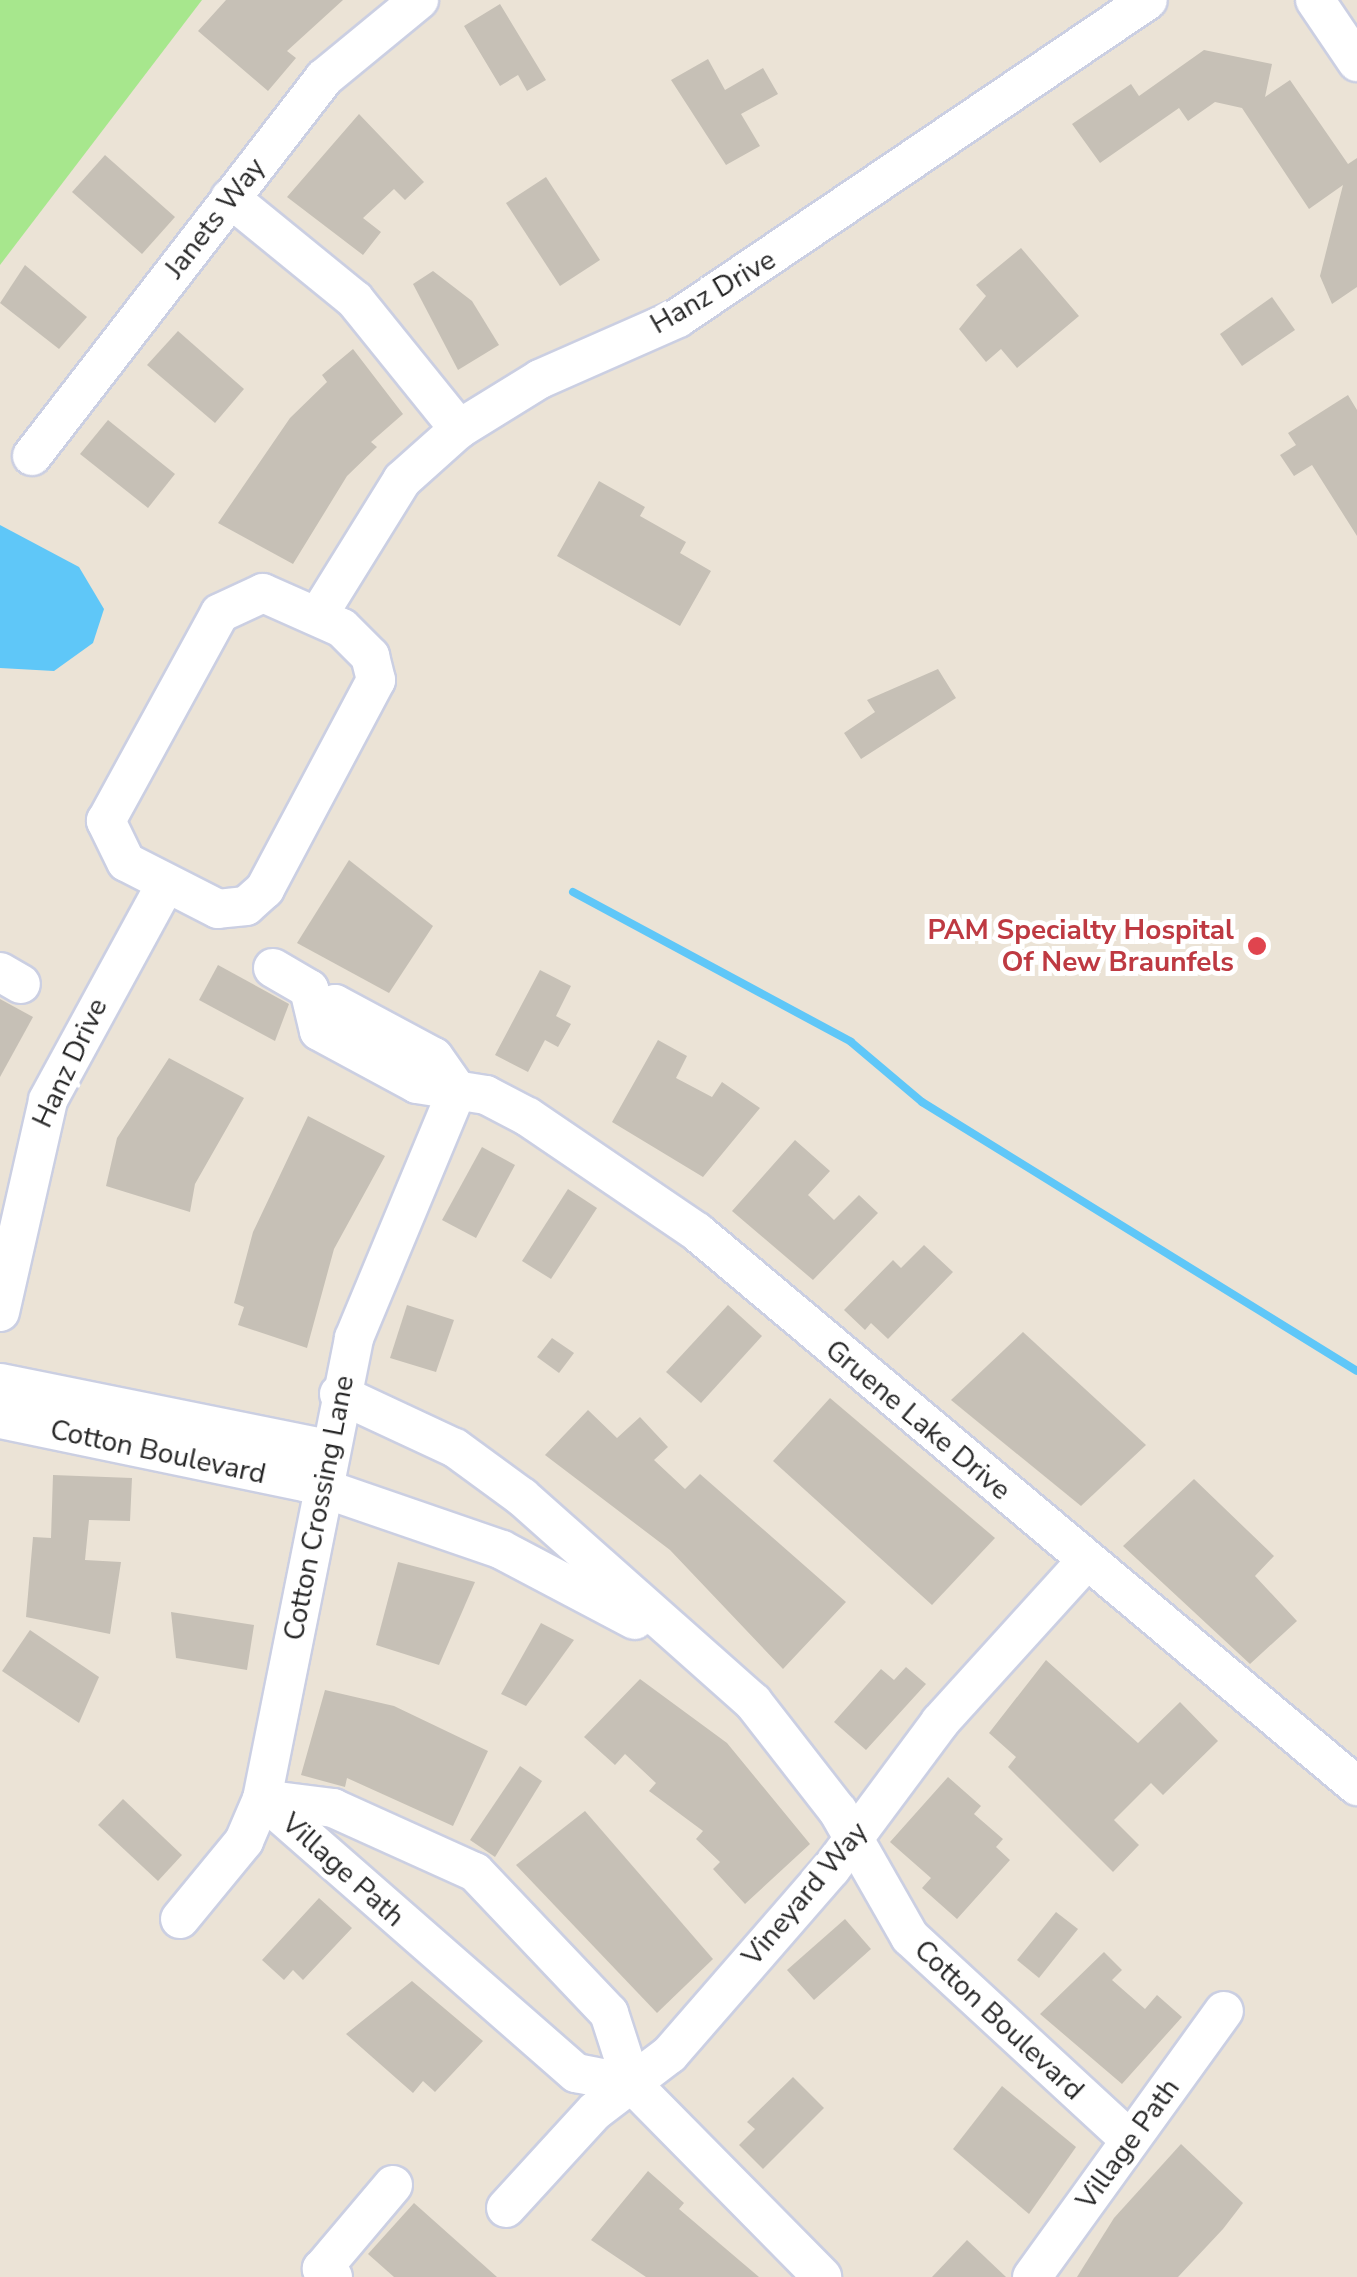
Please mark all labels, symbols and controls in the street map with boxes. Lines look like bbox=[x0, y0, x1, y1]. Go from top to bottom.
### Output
street label: Janets Way bbox=[158, 151, 272, 285]
street label: Hanz Drive bbox=[645, 243, 781, 341]
place label: PAM Specialty Hospital Of New Braunfels bbox=[928, 913, 1234, 979]
marker: PAM Specialty Hospital Of New Braunfels bbox=[1244, 933, 1270, 959]
street label: Hanz Drive bbox=[25, 993, 115, 1133]
street label: Gruene Lake Drive bbox=[819, 1333, 1017, 1507]
street label: Cotton Crossing Lane bbox=[277, 1373, 361, 1643]
street label: Cotton Boulevard bbox=[47, 1413, 269, 1491]
street label: Village Path bbox=[275, 1806, 411, 1934]
street label: Vineyard Way bbox=[735, 1815, 875, 1973]
street label: Cotton Boulevard bbox=[907, 1933, 1091, 2107]
street label: Village Path bbox=[1069, 2072, 1187, 2216]

